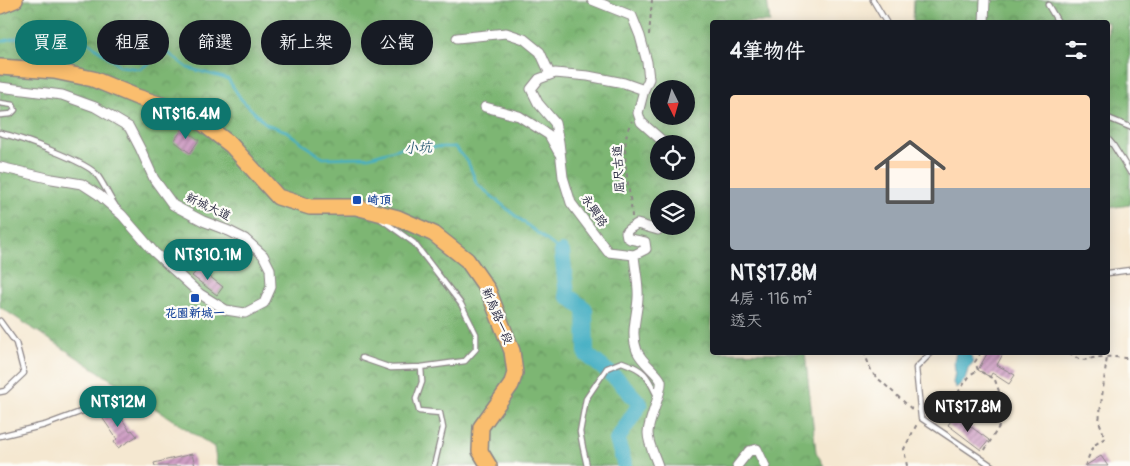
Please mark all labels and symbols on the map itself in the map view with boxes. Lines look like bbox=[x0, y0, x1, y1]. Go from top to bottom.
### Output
north arrow bbox=[650, 80, 695, 125]
pin: NT$16.4M bbox=[134, 98, 238, 140]
water label: 小坑 bbox=[404, 139, 434, 157]
street label: 屈尺古道 bbox=[610, 145, 628, 193]
street label: 新城大道 bbox=[183, 190, 233, 224]
street label: 永興路 bbox=[578, 192, 610, 230]
place label: 崎頂 bbox=[367, 193, 391, 208]
marker: 崎頂 bbox=[351, 194, 363, 206]
pin: NT$10.1M bbox=[156, 238, 260, 281]
street label: 新烏路一段 bbox=[478, 285, 516, 347]
marker: 花園新城一 bbox=[189, 292, 201, 304]
place label: 花園新城一 bbox=[165, 306, 225, 321]
pin: NT$12M bbox=[77, 386, 159, 428]
pin: NT$17.8M bbox=[916, 390, 1020, 433]

